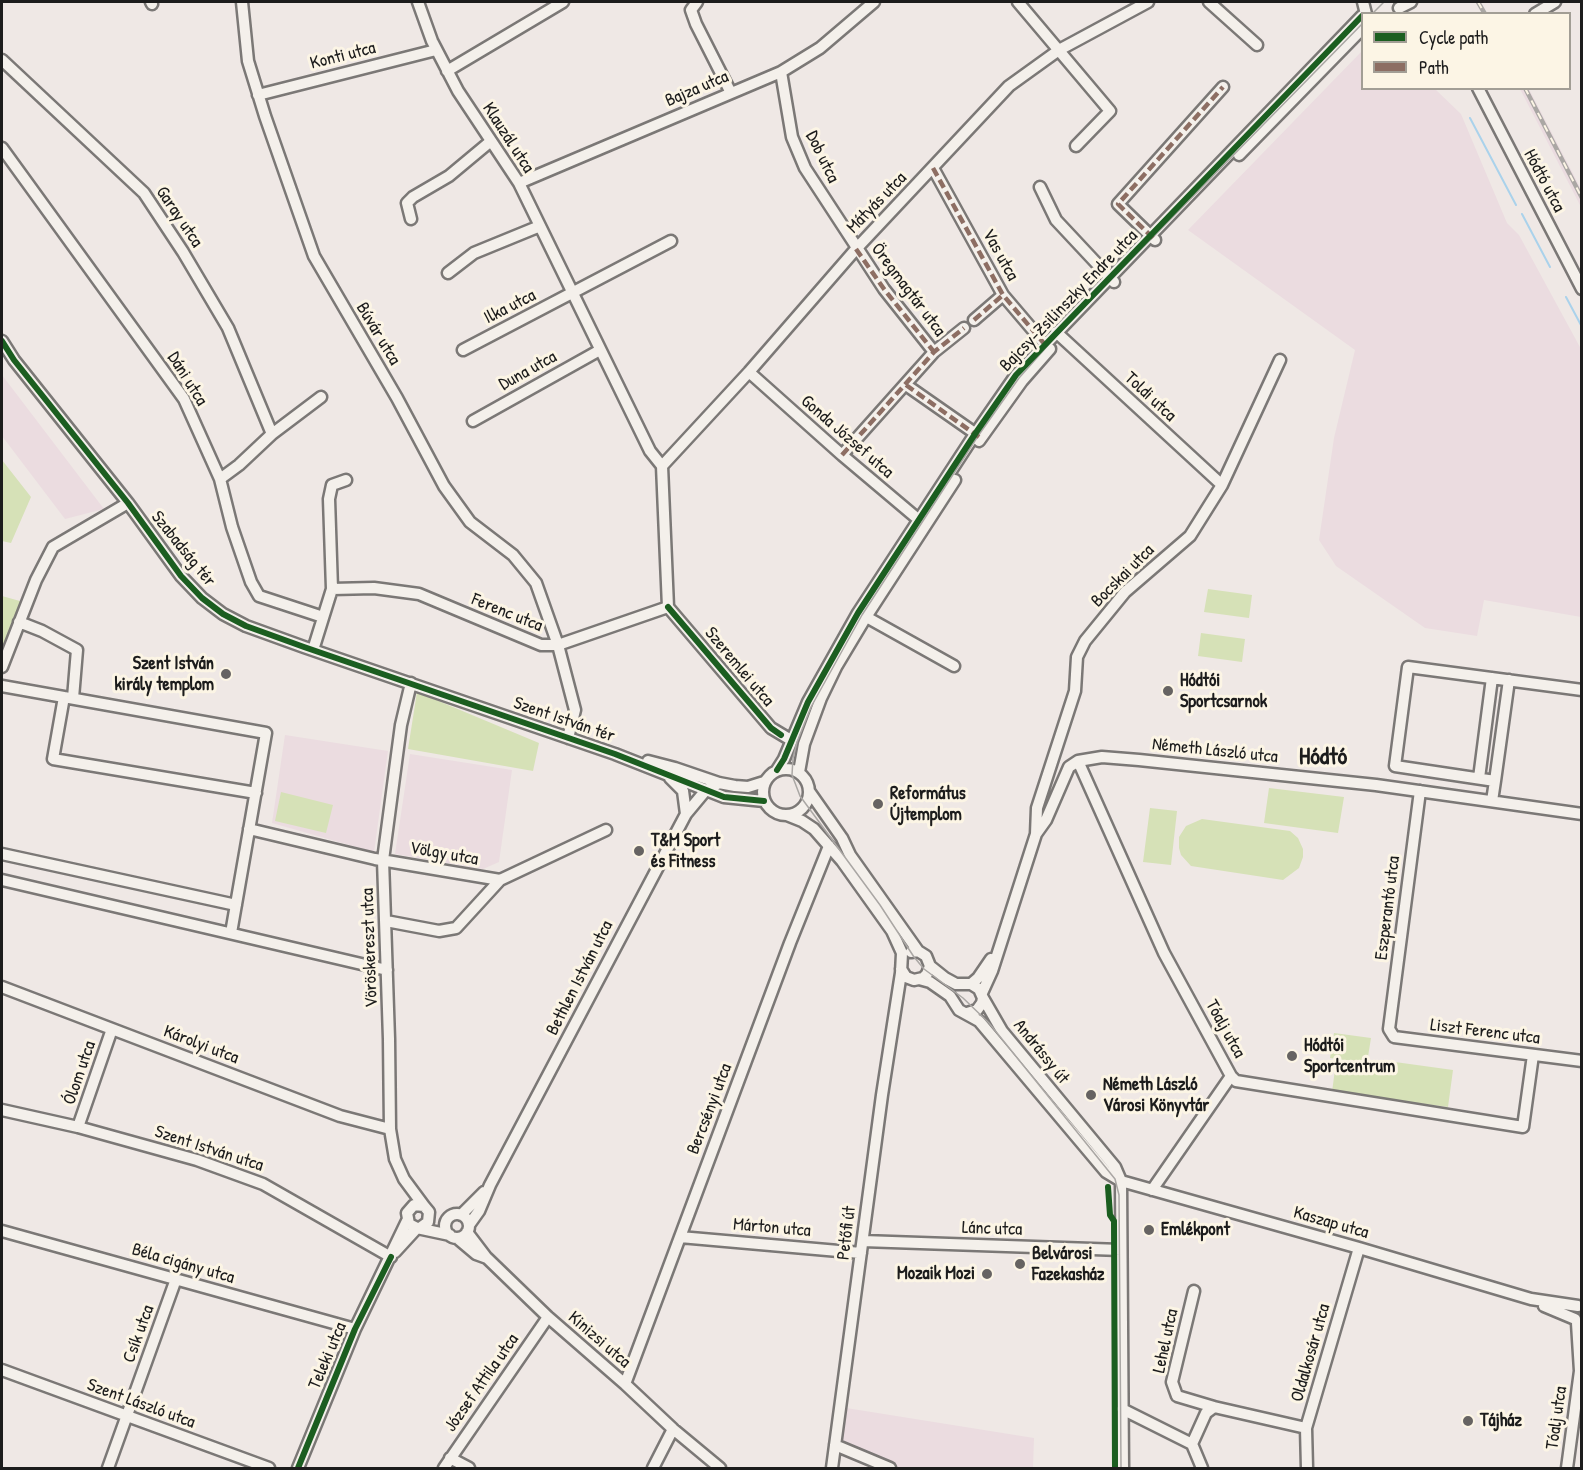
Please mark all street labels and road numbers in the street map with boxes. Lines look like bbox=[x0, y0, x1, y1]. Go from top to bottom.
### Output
street label: Konti utca bbox=[308, 37, 378, 75]
street label: Bajza utca bbox=[662, 66, 732, 112]
street label: Klauzál utca bbox=[477, 99, 539, 177]
street label: Dob utca bbox=[800, 128, 844, 186]
street label: Hódtó utca bbox=[1519, 146, 1569, 216]
street label: Mátyás utca bbox=[842, 168, 912, 238]
street label: Garay utca bbox=[151, 182, 207, 252]
street label: Vas utca bbox=[977, 225, 1023, 285]
street label: Bajcsy-Zsilinszky Endre utca bbox=[996, 226, 1142, 376]
street label: Öregmagtár utca bbox=[866, 239, 950, 341]
street label: Ilka utca bbox=[481, 285, 539, 329]
street label: Búvár utca bbox=[351, 299, 405, 369]
street label: Duna utca bbox=[495, 346, 561, 396]
street label: Dáni utca bbox=[162, 348, 212, 410]
street label: Toldi utca bbox=[1120, 368, 1180, 426]
street label: Gonda József utca bbox=[796, 391, 898, 483]
street label: Szabadság tér bbox=[146, 507, 220, 591]
street label: Bocskai utca bbox=[1087, 540, 1159, 612]
street label: Ferenc utca bbox=[468, 589, 546, 637]
street label: Szeremlei utca bbox=[700, 623, 778, 711]
street label: Szent István tér bbox=[510, 693, 618, 747]
street label: Németh László utca bbox=[1151, 734, 1279, 768]
street label: Völgy utca bbox=[408, 837, 480, 871]
street label: Eszperantó utca bbox=[1371, 855, 1405, 961]
street label: Vöröskereszt utca bbox=[357, 888, 383, 1008]
street label: Bethlen István utca bbox=[542, 917, 618, 1039]
street label: Tóalj utca bbox=[1200, 996, 1250, 1062]
street label: Andrássy út bbox=[1008, 1015, 1074, 1089]
street label: Liszt Ferenc utca bbox=[1429, 1015, 1541, 1049]
street label: Károlyi utca bbox=[160, 1021, 242, 1069]
street label: Ólom utca bbox=[59, 1038, 101, 1108]
street label: Bercsényi utca bbox=[683, 1060, 737, 1158]
street label: Szent István utca bbox=[152, 1121, 266, 1177]
street label: Kaszap utca bbox=[1291, 1202, 1371, 1244]
street label: Petőfi út bbox=[833, 1205, 861, 1261]
street label: Márton utca bbox=[732, 1214, 812, 1242]
street label: Lánc utca bbox=[961, 1217, 1023, 1241]
street label: Béla cigány utca bbox=[129, 1239, 237, 1289]
street label: Csík utca bbox=[119, 1302, 159, 1366]
street label: Oldalkosár utca bbox=[1287, 1302, 1335, 1404]
street label: Kinizsi utca bbox=[563, 1307, 635, 1373]
street label: Lehel utca bbox=[1149, 1307, 1183, 1375]
street label: Teleki utca bbox=[304, 1319, 352, 1393]
street label: József Attila utca bbox=[440, 1330, 524, 1436]
street label: Szent László utca bbox=[84, 1374, 198, 1434]
street label: Tóalj utca bbox=[1542, 1385, 1572, 1451]

